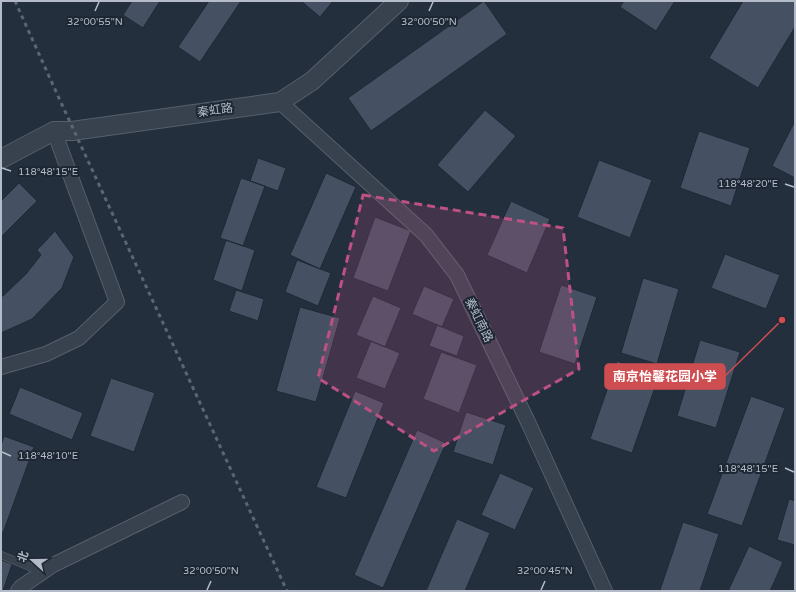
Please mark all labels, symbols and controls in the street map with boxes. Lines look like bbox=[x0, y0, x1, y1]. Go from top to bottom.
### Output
text: 32°00'55"N bbox=[67, 16, 123, 28]
text: 32°00'50"N bbox=[401, 16, 457, 28]
street label: 秦虹路 bbox=[196, 101, 234, 119]
text: 118°48'15"E bbox=[18, 166, 78, 178]
text: 118°48'20"E bbox=[718, 178, 778, 190]
street label: 秦虹南路 bbox=[462, 295, 496, 345]
callout: 南京怡馨花园小学 bbox=[605, 364, 725, 389]
text: 南京怡馨花园小学 bbox=[613, 369, 717, 385]
text: 118°48'10"E bbox=[18, 450, 78, 462]
text: 118°48'15"E bbox=[718, 463, 778, 475]
north arrow bbox=[12, 540, 52, 580]
text: 北 bbox=[15, 549, 31, 564]
text: 32°00'50"N bbox=[183, 565, 239, 577]
text: 32°00'45"N bbox=[517, 565, 573, 577]

